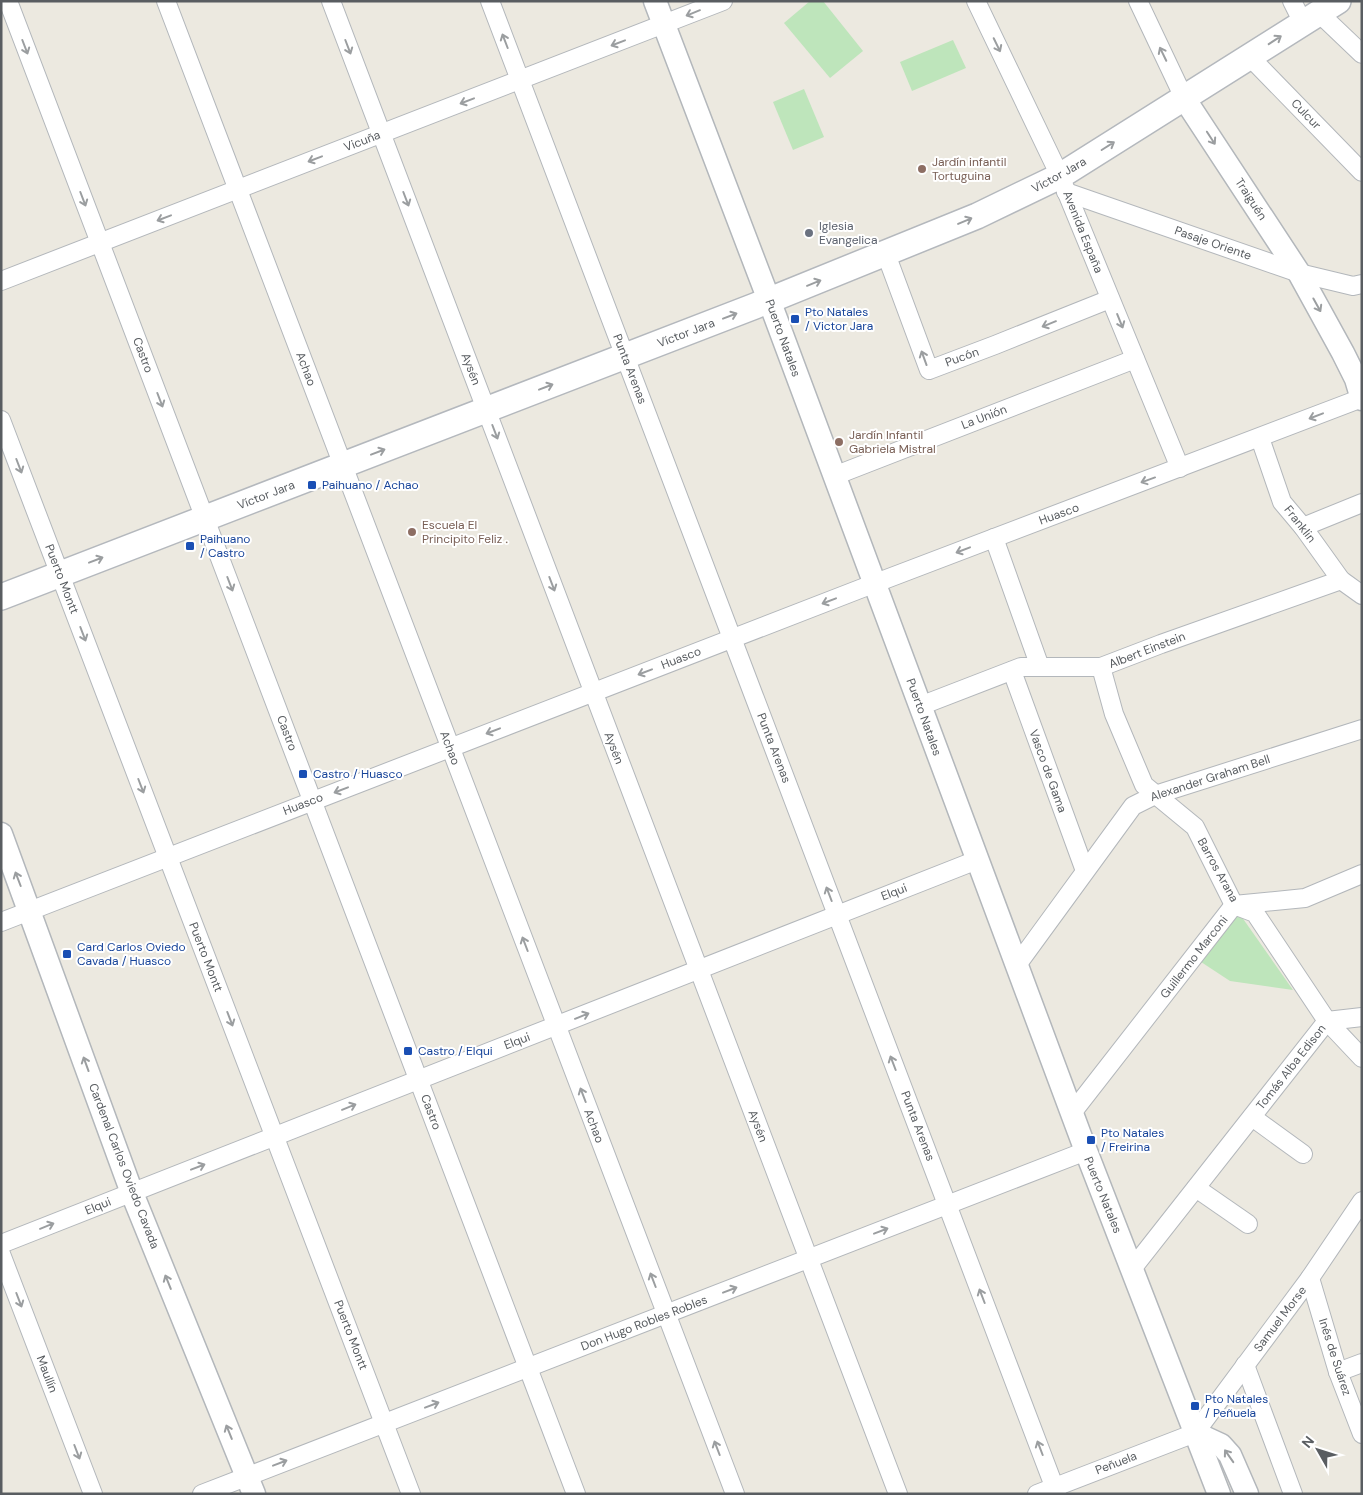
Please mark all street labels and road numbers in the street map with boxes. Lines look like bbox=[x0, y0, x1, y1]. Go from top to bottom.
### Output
street label: Culcur bbox=[1288, 95, 1325, 133]
street label: Vicuña bbox=[341, 127, 383, 155]
street label: Víctor Jara bbox=[1029, 153, 1089, 197]
street label: Traiguén bbox=[1231, 175, 1271, 223]
street label: Avenida España bbox=[1059, 188, 1107, 276]
street label: Pasaje Oriente bbox=[1172, 222, 1254, 264]
street label: Puerto Natales bbox=[762, 297, 804, 379]
street label: Víctor Jara bbox=[655, 315, 717, 351]
street label: Punta Arenas bbox=[609, 332, 651, 406]
street label: Castro bbox=[129, 335, 157, 375]
street label: Pucón bbox=[943, 344, 981, 370]
street label: Achao bbox=[292, 350, 320, 388]
street label: Aysén bbox=[458, 351, 484, 388]
street label: La Unión bbox=[959, 401, 1009, 433]
street label: Víctor Jara bbox=[235, 477, 297, 513]
street label: Huasco bbox=[1037, 499, 1081, 529]
street label: Franklin bbox=[1281, 502, 1320, 546]
street label: Puerto Montt bbox=[41, 542, 83, 616]
street label: Albert Einstein bbox=[1106, 628, 1188, 672]
street label: Huasco bbox=[659, 643, 703, 673]
street label: Puerto Natales bbox=[903, 676, 945, 758]
street label: Punta Arenas bbox=[753, 711, 795, 785]
street label: Castro bbox=[273, 713, 301, 753]
street label: Vasco de Gama bbox=[1026, 727, 1070, 815]
street label: Achao bbox=[436, 729, 464, 767]
street label: Aysén bbox=[601, 730, 627, 767]
street label: Alexander Graham Bell bbox=[1148, 751, 1272, 805]
street label: Huasco bbox=[281, 789, 325, 819]
street label: Barros Arana bbox=[1194, 835, 1242, 905]
street label: Elqui bbox=[879, 880, 909, 904]
street label: Guillermo Marconi bbox=[1157, 912, 1231, 1002]
street label: Puerto Montt bbox=[185, 920, 227, 994]
street label: Tomás Alba Edison bbox=[1253, 1021, 1329, 1113]
street label: Elqui bbox=[502, 1029, 532, 1053]
street label: Cardenal Carlos Oviedo Cavada bbox=[85, 1081, 163, 1251]
street label: Punta Arenas bbox=[897, 1089, 939, 1163]
street label: Castro bbox=[417, 1092, 445, 1132]
street label: Achao bbox=[580, 1107, 608, 1145]
street label: Aysén bbox=[745, 1108, 771, 1145]
street label: Puerto Natales bbox=[1080, 1154, 1126, 1236]
street label: Elqui bbox=[83, 1194, 113, 1218]
street label: Samuel Morse bbox=[1250, 1283, 1310, 1355]
street label: Don Hugo Robles Robles bbox=[578, 1291, 710, 1355]
street label: Puerto Montt bbox=[330, 1298, 372, 1372]
street label: Inés de Suárez bbox=[1315, 1316, 1355, 1398]
street label: Maullín bbox=[33, 1353, 61, 1395]
street label: Peñuela bbox=[1093, 1448, 1139, 1478]

